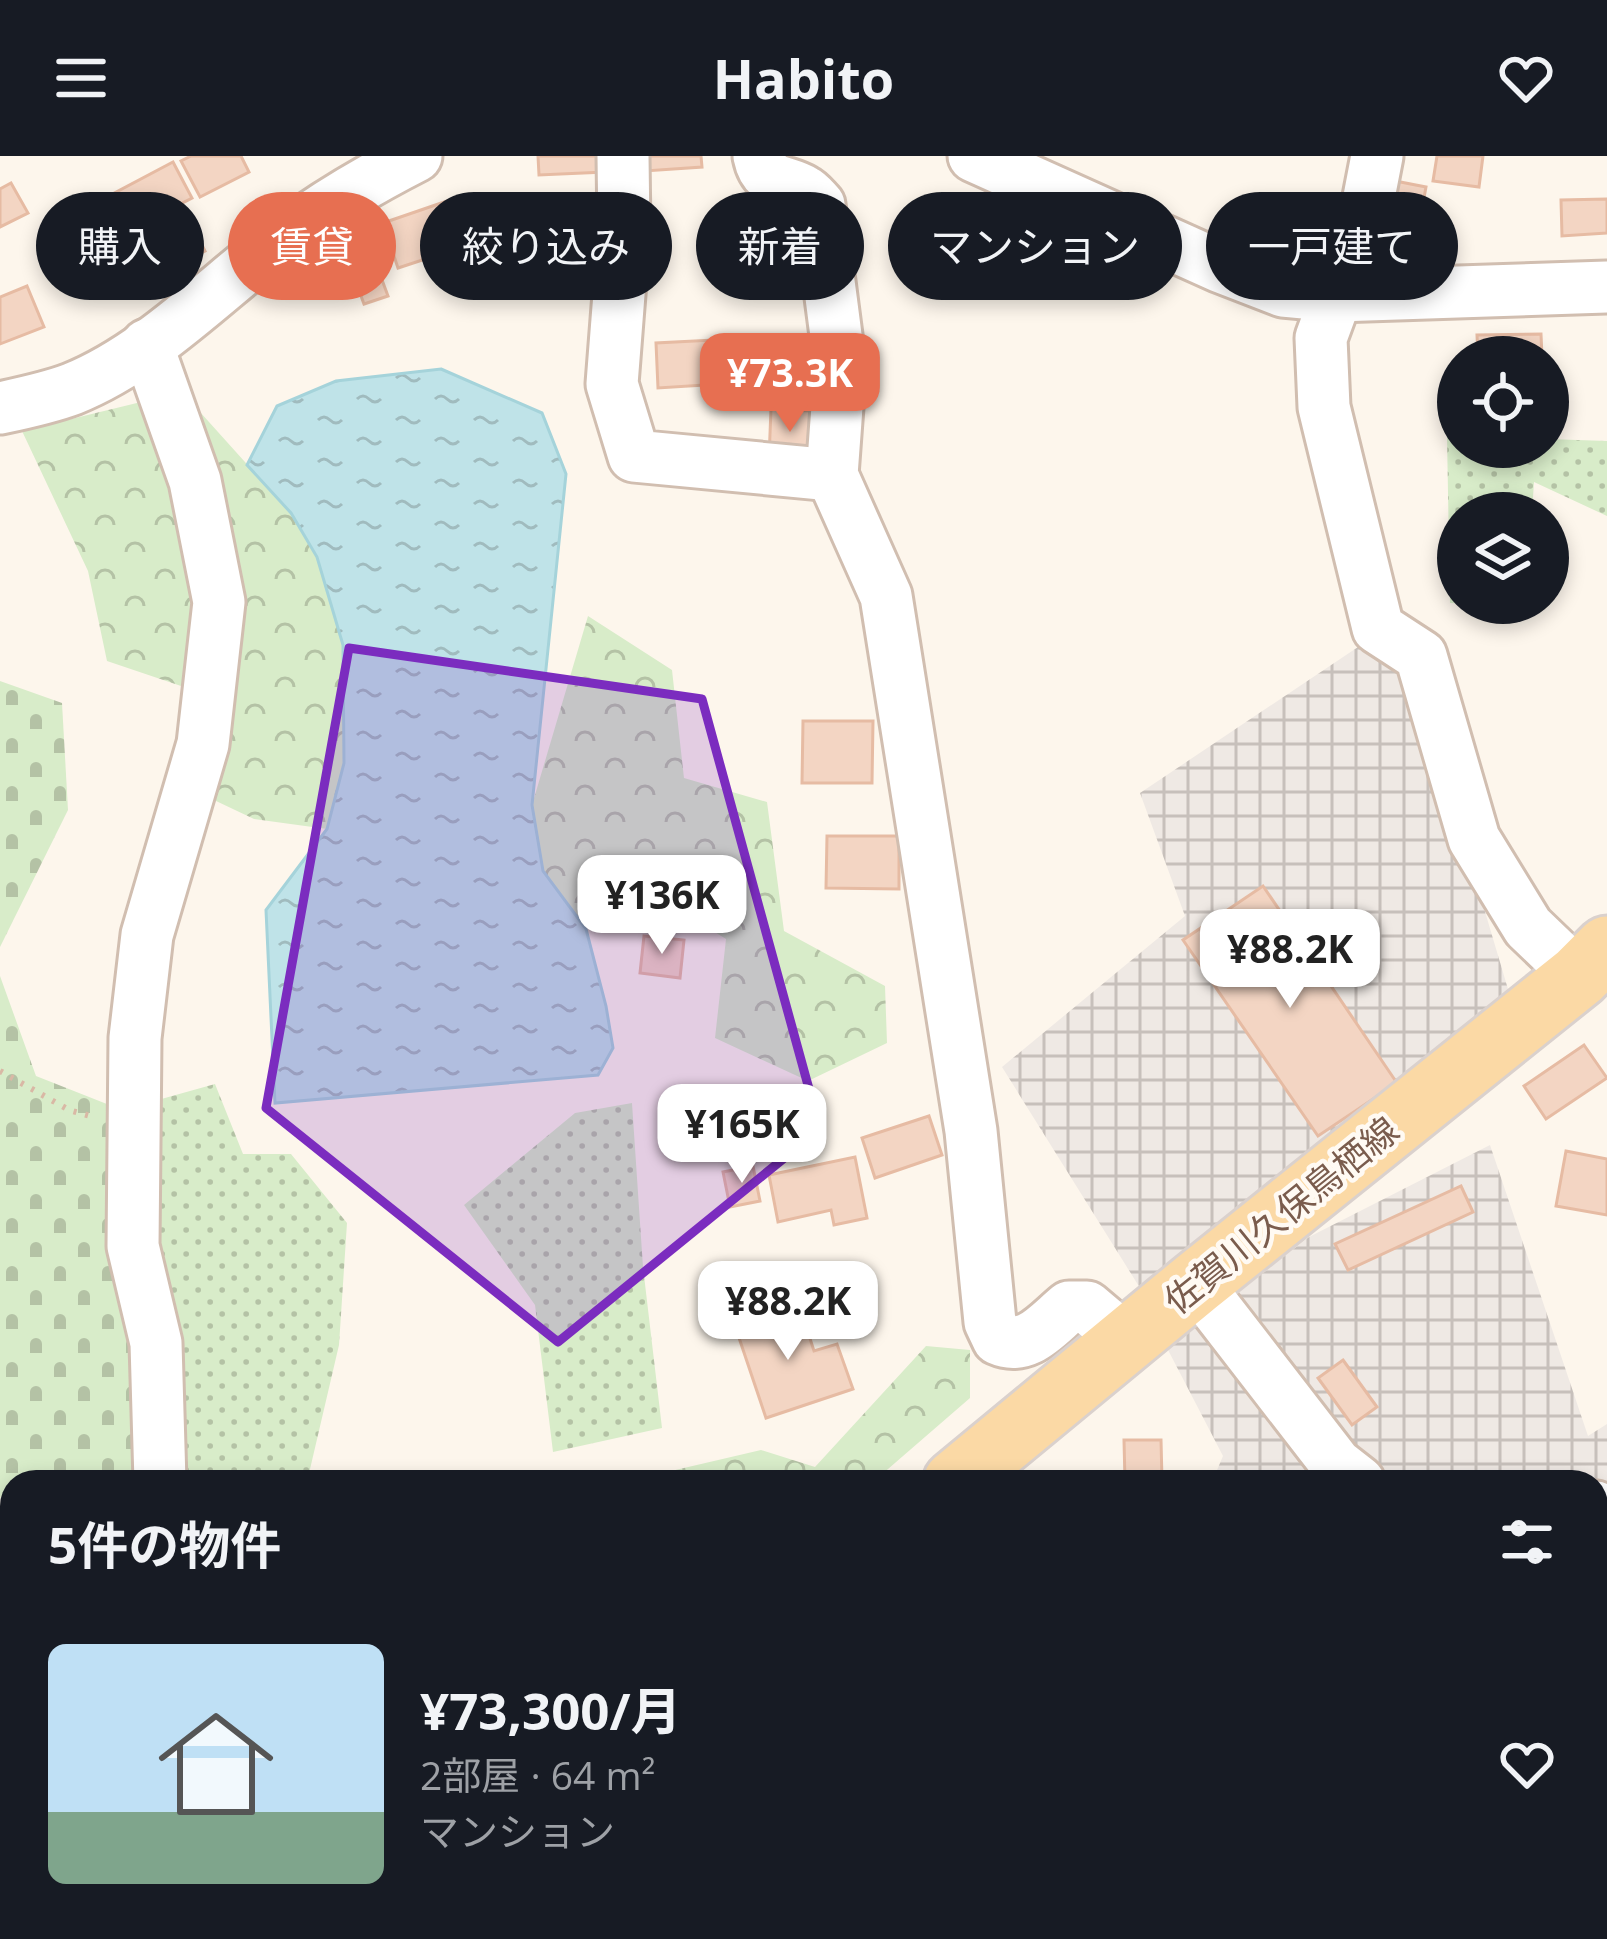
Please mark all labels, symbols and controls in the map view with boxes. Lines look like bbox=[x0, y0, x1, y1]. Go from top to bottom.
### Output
text: Habito bbox=[713, 41, 894, 115]
icon: menu bbox=[48, 45, 114, 111]
icon: heart bbox=[1493, 45, 1559, 111]
chip: 購入 bbox=[36, 192, 204, 300]
chip: 賃貸 bbox=[228, 192, 396, 300]
chip: 絞り込み bbox=[420, 192, 672, 300]
chip: 新着 bbox=[696, 192, 864, 300]
chip: マンション bbox=[888, 192, 1182, 300]
chip: 一戸建て bbox=[1206, 192, 1458, 300]
pin: ¥73.3K bbox=[692, 333, 888, 435]
map controls bbox=[1437, 336, 1569, 624]
button: locate bbox=[1437, 336, 1569, 468]
text: ¥73.3K bbox=[727, 345, 853, 398]
button: layers bbox=[1437, 492, 1569, 624]
pin: ¥136K bbox=[578, 855, 746, 957]
text: ¥136K bbox=[604, 867, 720, 920]
pin: ¥88.2K bbox=[1192, 909, 1388, 1011]
text: ¥88.2K bbox=[1227, 921, 1353, 974]
pin: ¥165K bbox=[658, 1084, 826, 1186]
text: ¥165K bbox=[684, 1096, 800, 1149]
street label: 佐賀川久保鳥栖線 bbox=[1154, 1105, 1408, 1325]
pin: ¥88.2K bbox=[690, 1261, 886, 1363]
text: ¥88.2K bbox=[725, 1273, 851, 1326]
text: 5件の物件 bbox=[48, 1509, 281, 1579]
icon: filters bbox=[1494, 1509, 1560, 1575]
text: ¥73,300/月 bbox=[420, 1675, 682, 1745]
icon: home bbox=[144, 1692, 288, 1836]
icon: heart bbox=[1494, 1731, 1560, 1797]
text: 2部屋 · 64 m² bbox=[420, 1748, 655, 1801]
text: マンション bbox=[420, 1804, 615, 1857]

